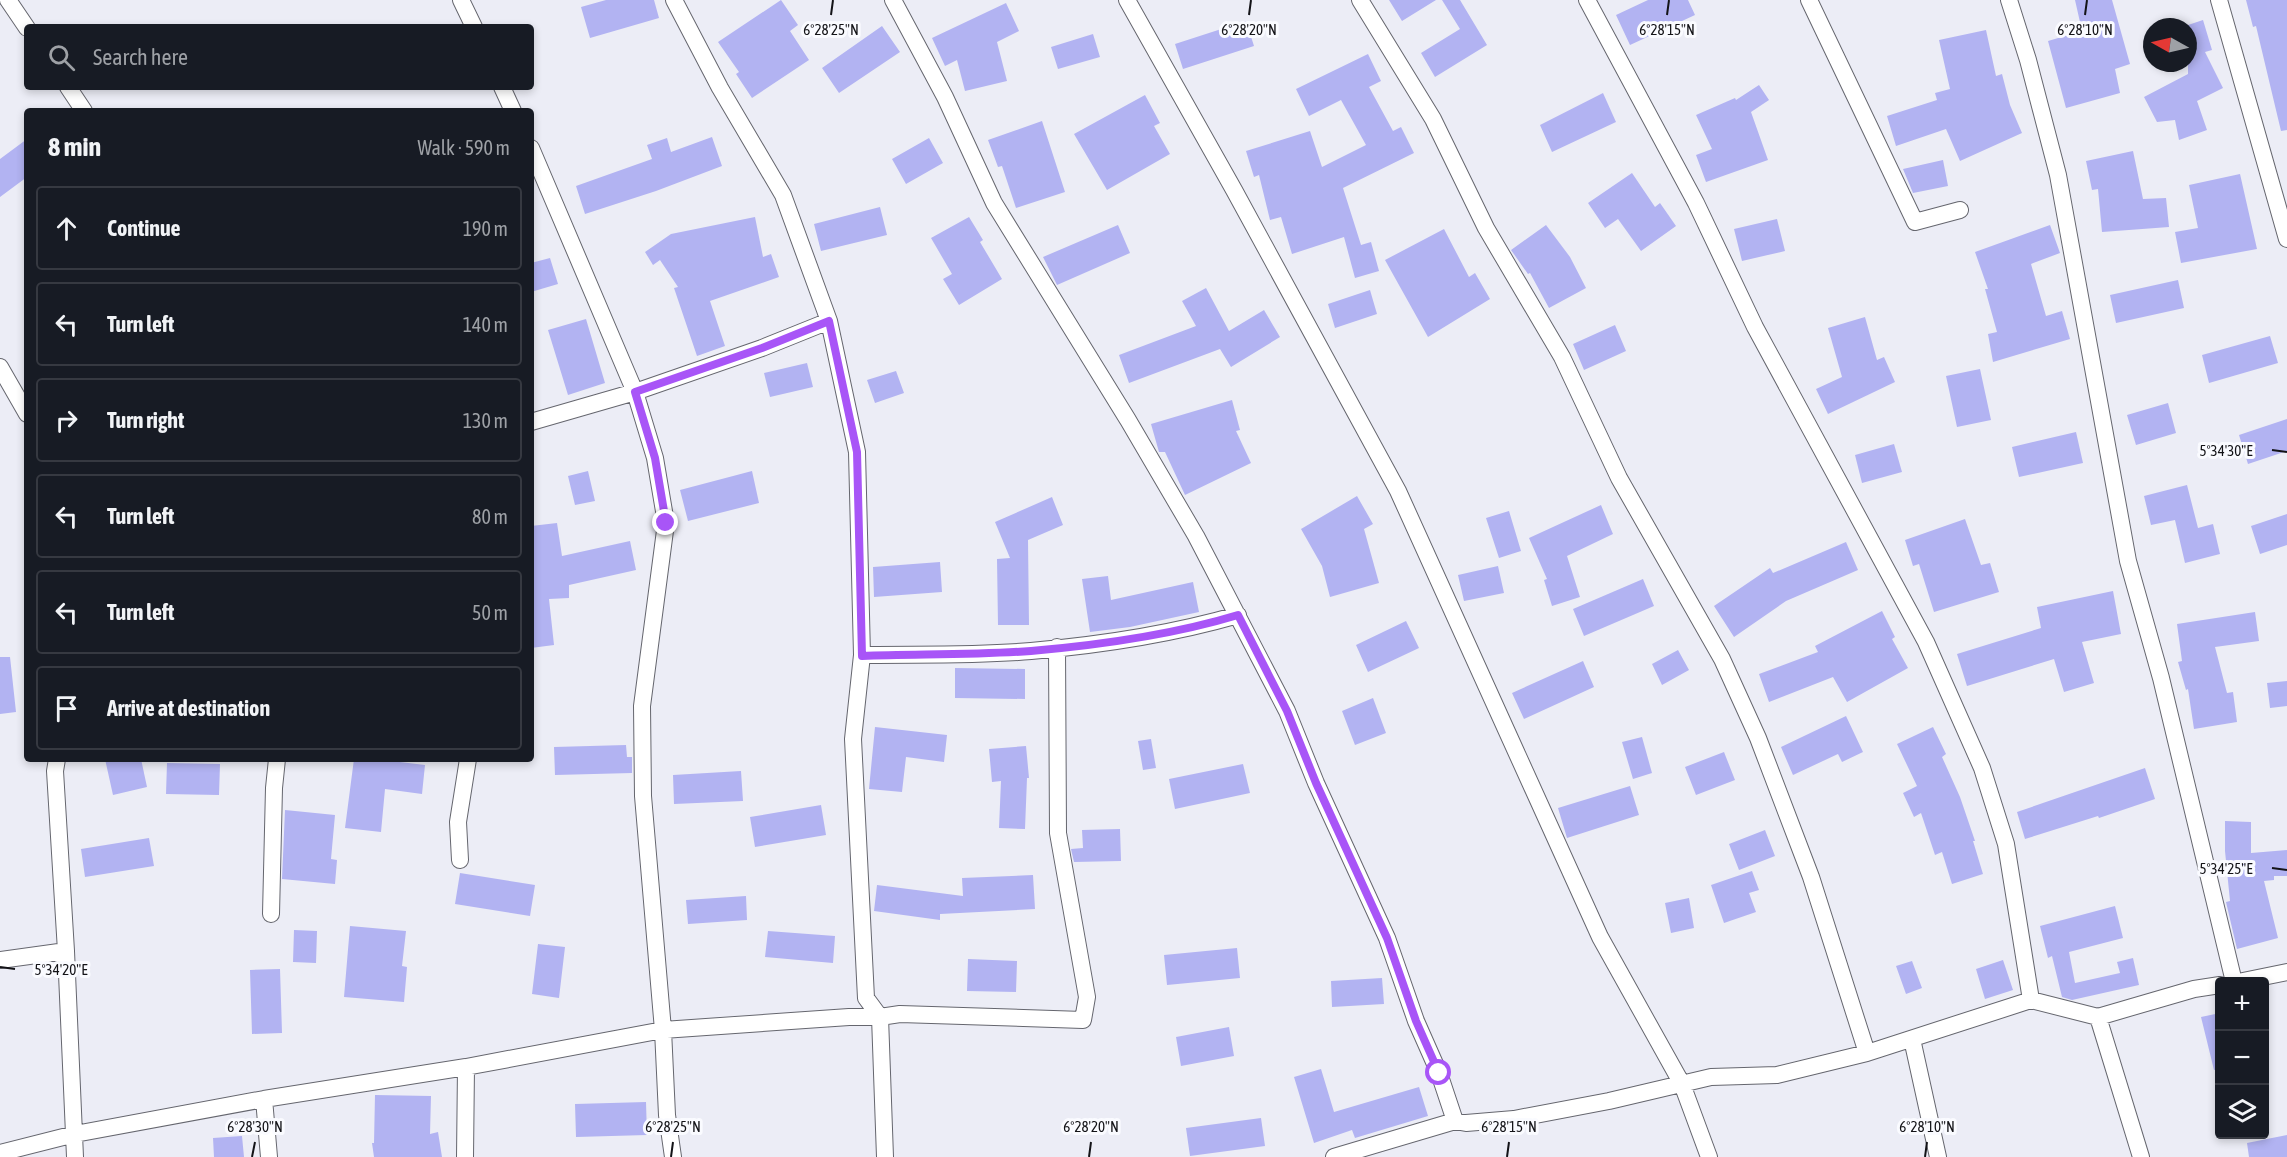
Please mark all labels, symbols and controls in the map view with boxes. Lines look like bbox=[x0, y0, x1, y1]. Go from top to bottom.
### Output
north arrow bbox=[2143, 18, 2197, 72]
text: 6°28'25"N bbox=[803, 21, 859, 38]
text: 6°28'20"N bbox=[1221, 21, 1277, 38]
text: 6°28'15"N bbox=[1639, 21, 1695, 38]
text: 6°28'10"N bbox=[2057, 21, 2113, 38]
search box bbox=[24, 24, 534, 90]
icon: search bbox=[45, 41, 78, 74]
text: Search here bbox=[93, 44, 188, 70]
text: 8 min bbox=[48, 132, 101, 162]
text: Walk · 590 m bbox=[418, 136, 510, 159]
icon: ahead bbox=[50, 212, 83, 245]
text: Continue bbox=[107, 215, 181, 241]
text: 190 m bbox=[463, 217, 508, 240]
icon: left bbox=[50, 308, 83, 341]
text: Turn left bbox=[107, 311, 174, 337]
text: 140 m bbox=[463, 313, 508, 336]
icon: right bbox=[50, 404, 83, 437]
text: Turn right bbox=[107, 407, 184, 433]
text: 130 m bbox=[463, 409, 508, 432]
text: 5°34'30"E bbox=[2199, 442, 2253, 459]
icon: left bbox=[50, 500, 83, 533]
text: Turn left bbox=[107, 503, 174, 529]
text: 80 m bbox=[472, 505, 508, 528]
route end bbox=[652, 509, 678, 535]
icon: left bbox=[50, 596, 83, 629]
text: Turn left bbox=[107, 599, 174, 625]
text: 50 m bbox=[472, 601, 508, 624]
icon: arrive bbox=[50, 692, 83, 725]
text: Arrive at destination bbox=[107, 695, 270, 721]
text: 5°34'25"E bbox=[2199, 860, 2253, 877]
text: 5°34'20"E bbox=[34, 961, 88, 978]
map controls bbox=[2215, 977, 2269, 1139]
button: + bbox=[2215, 977, 2269, 1031]
button: − bbox=[2215, 1031, 2269, 1085]
route start bbox=[1425, 1059, 1451, 1085]
button: layers bbox=[2215, 1085, 2269, 1139]
text: 6°28'30"N bbox=[227, 1118, 283, 1135]
text: 6°28'25"N bbox=[645, 1118, 701, 1135]
text: 6°28'20"N bbox=[1063, 1118, 1119, 1135]
text: 6°28'15"N bbox=[1481, 1118, 1537, 1135]
text: 6°28'10"N bbox=[1899, 1118, 1955, 1135]

